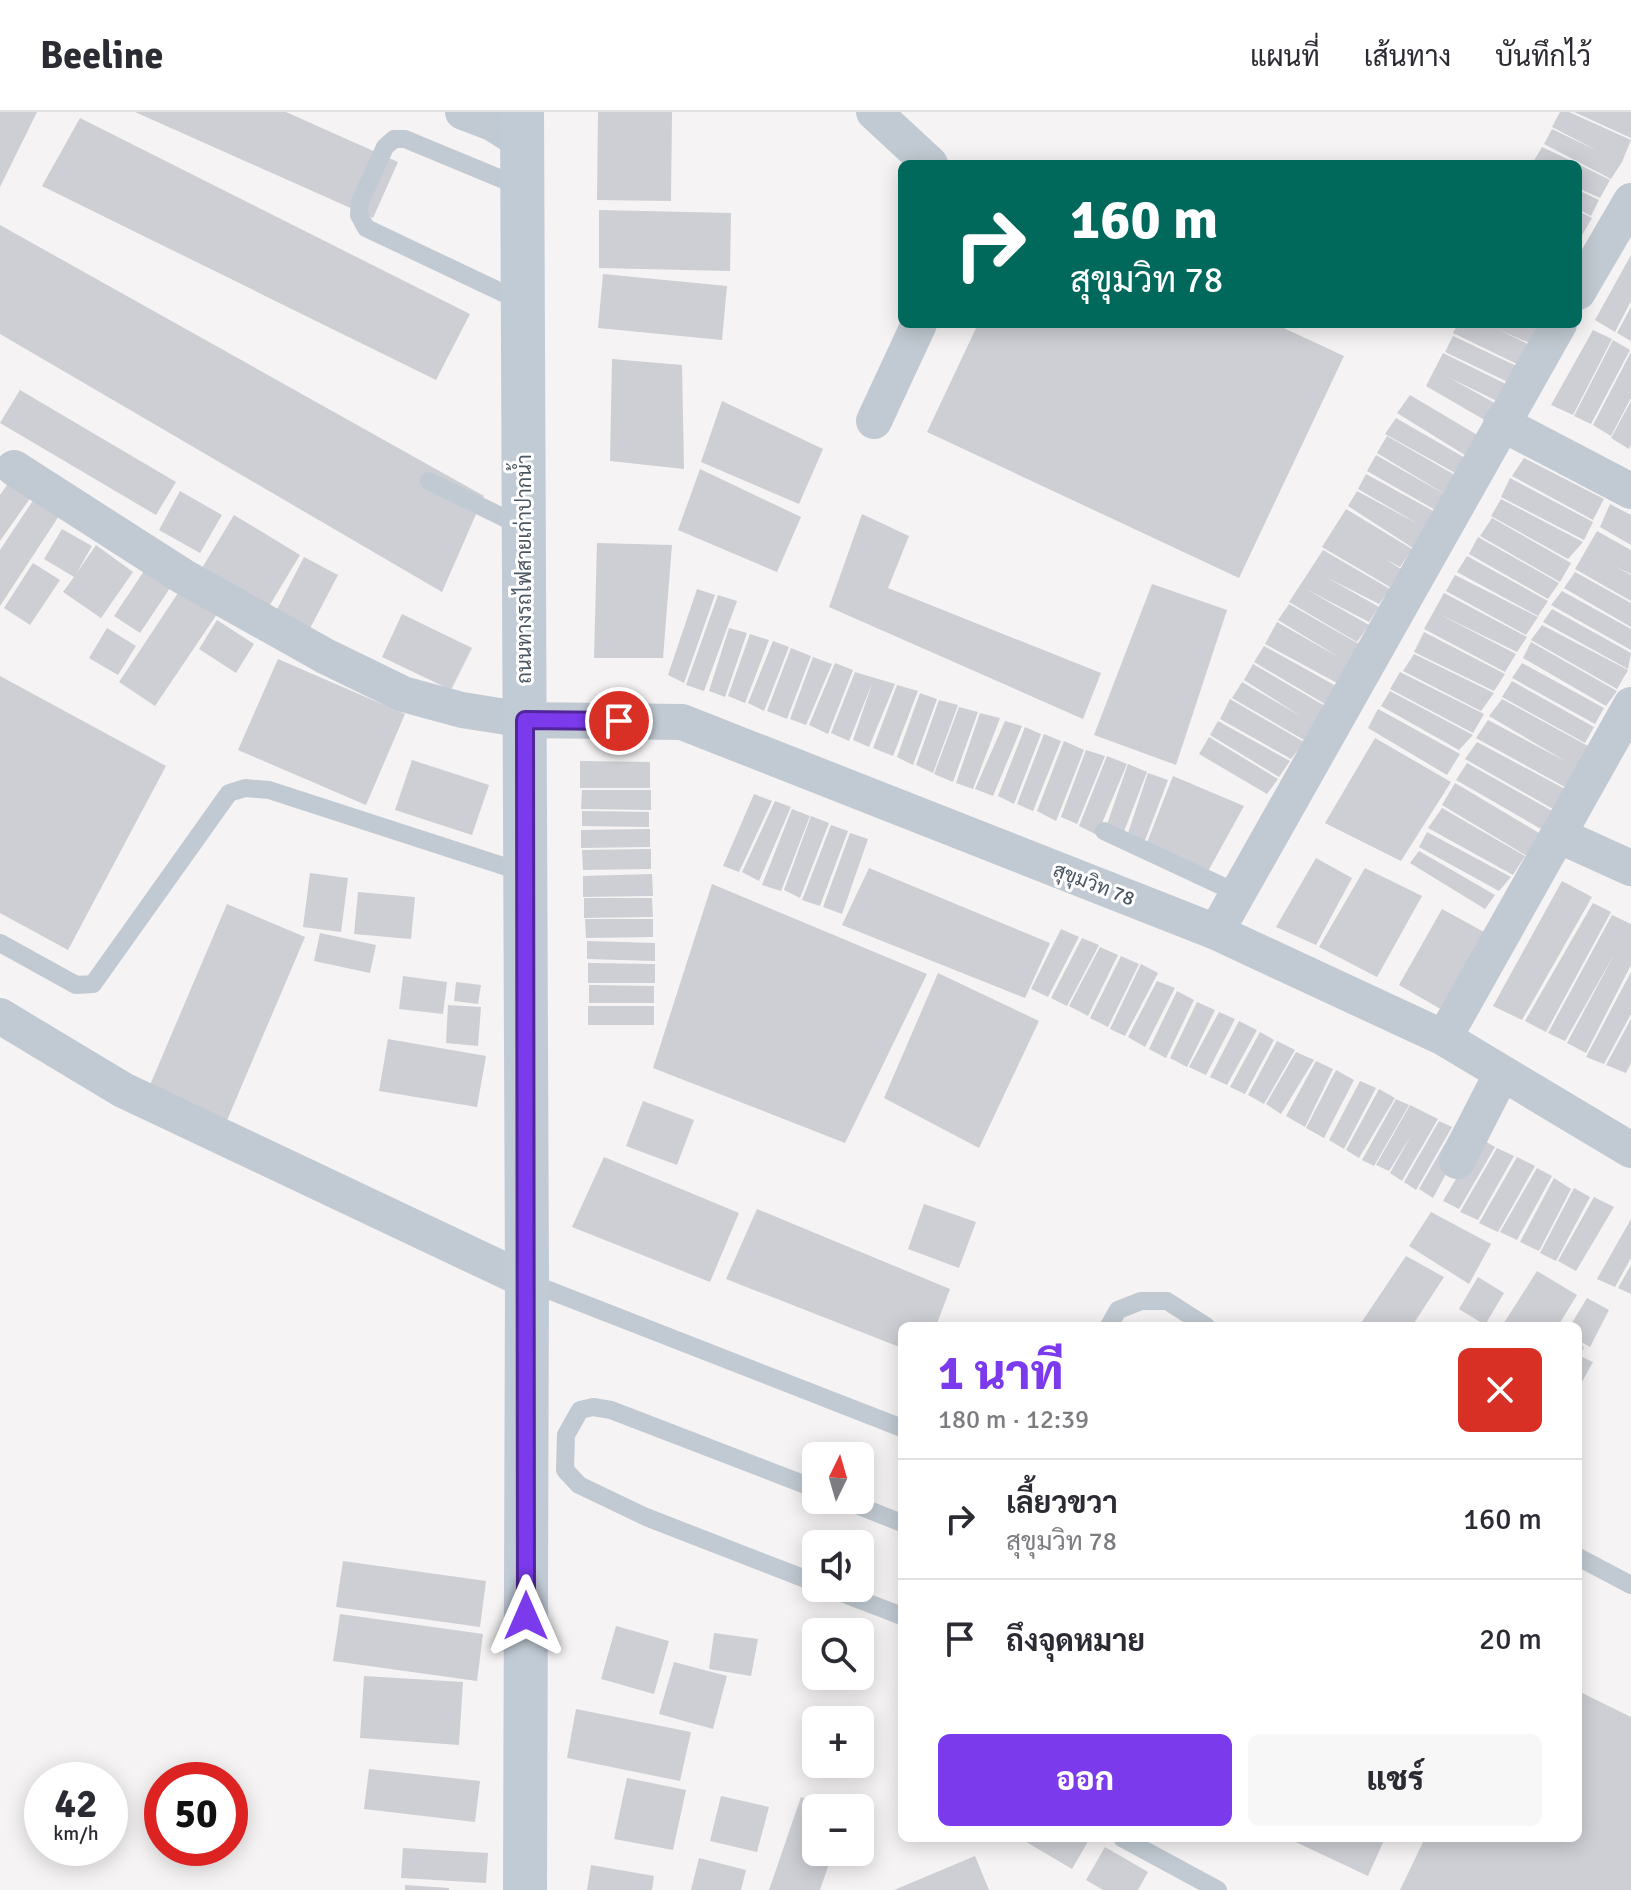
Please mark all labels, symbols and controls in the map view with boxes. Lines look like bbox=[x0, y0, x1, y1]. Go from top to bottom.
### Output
text: Beeline bbox=[40, 32, 163, 79]
text: แผนที่ bbox=[1250, 40, 1320, 74]
text: เส้นทาง bbox=[1364, 40, 1451, 74]
text: บันทึกไว้ bbox=[1495, 40, 1591, 74]
text: 160 m bbox=[1070, 185, 1218, 254]
icon: right bbox=[938, 192, 1042, 296]
text: สุขุมวิท 78 bbox=[1070, 258, 1223, 303]
street label: ถนนทางรถไฟสายเก่าปากน้ำ bbox=[506, 454, 537, 684]
pin bbox=[585, 687, 653, 755]
icon: arrive bbox=[597, 699, 641, 743]
street label: สุขุมวิท 78 bbox=[1049, 858, 1138, 912]
text: 1 นาที bbox=[938, 1344, 1064, 1403]
button: close bbox=[1458, 1348, 1542, 1432]
text: 180 m · 12:39 bbox=[938, 1404, 1089, 1436]
north arrow bbox=[802, 1442, 874, 1514]
map controls bbox=[802, 1442, 874, 1866]
text: เลี้ยวขวา bbox=[1006, 1485, 1118, 1522]
icon: right bbox=[938, 1497, 982, 1541]
text: 160 m bbox=[1463, 1501, 1542, 1538]
text: สุขุมวิท 78 bbox=[1006, 1526, 1117, 1558]
button: sound bbox=[802, 1530, 874, 1602]
position arrow bbox=[484, 1574, 568, 1658]
icon: arrive bbox=[938, 1617, 982, 1661]
button: search bbox=[802, 1618, 874, 1690]
text: 20 m bbox=[1479, 1621, 1542, 1658]
text: ถึงจุดหมาย bbox=[1006, 1623, 1145, 1660]
button: + bbox=[802, 1706, 874, 1778]
button: ออก bbox=[938, 1734, 1232, 1826]
button: แชร์ bbox=[1248, 1734, 1542, 1826]
speed limit sign: 50 bbox=[144, 1762, 248, 1866]
text: 42 bbox=[54, 1779, 98, 1829]
button: − bbox=[802, 1794, 874, 1866]
text: km/h bbox=[53, 1821, 99, 1846]

